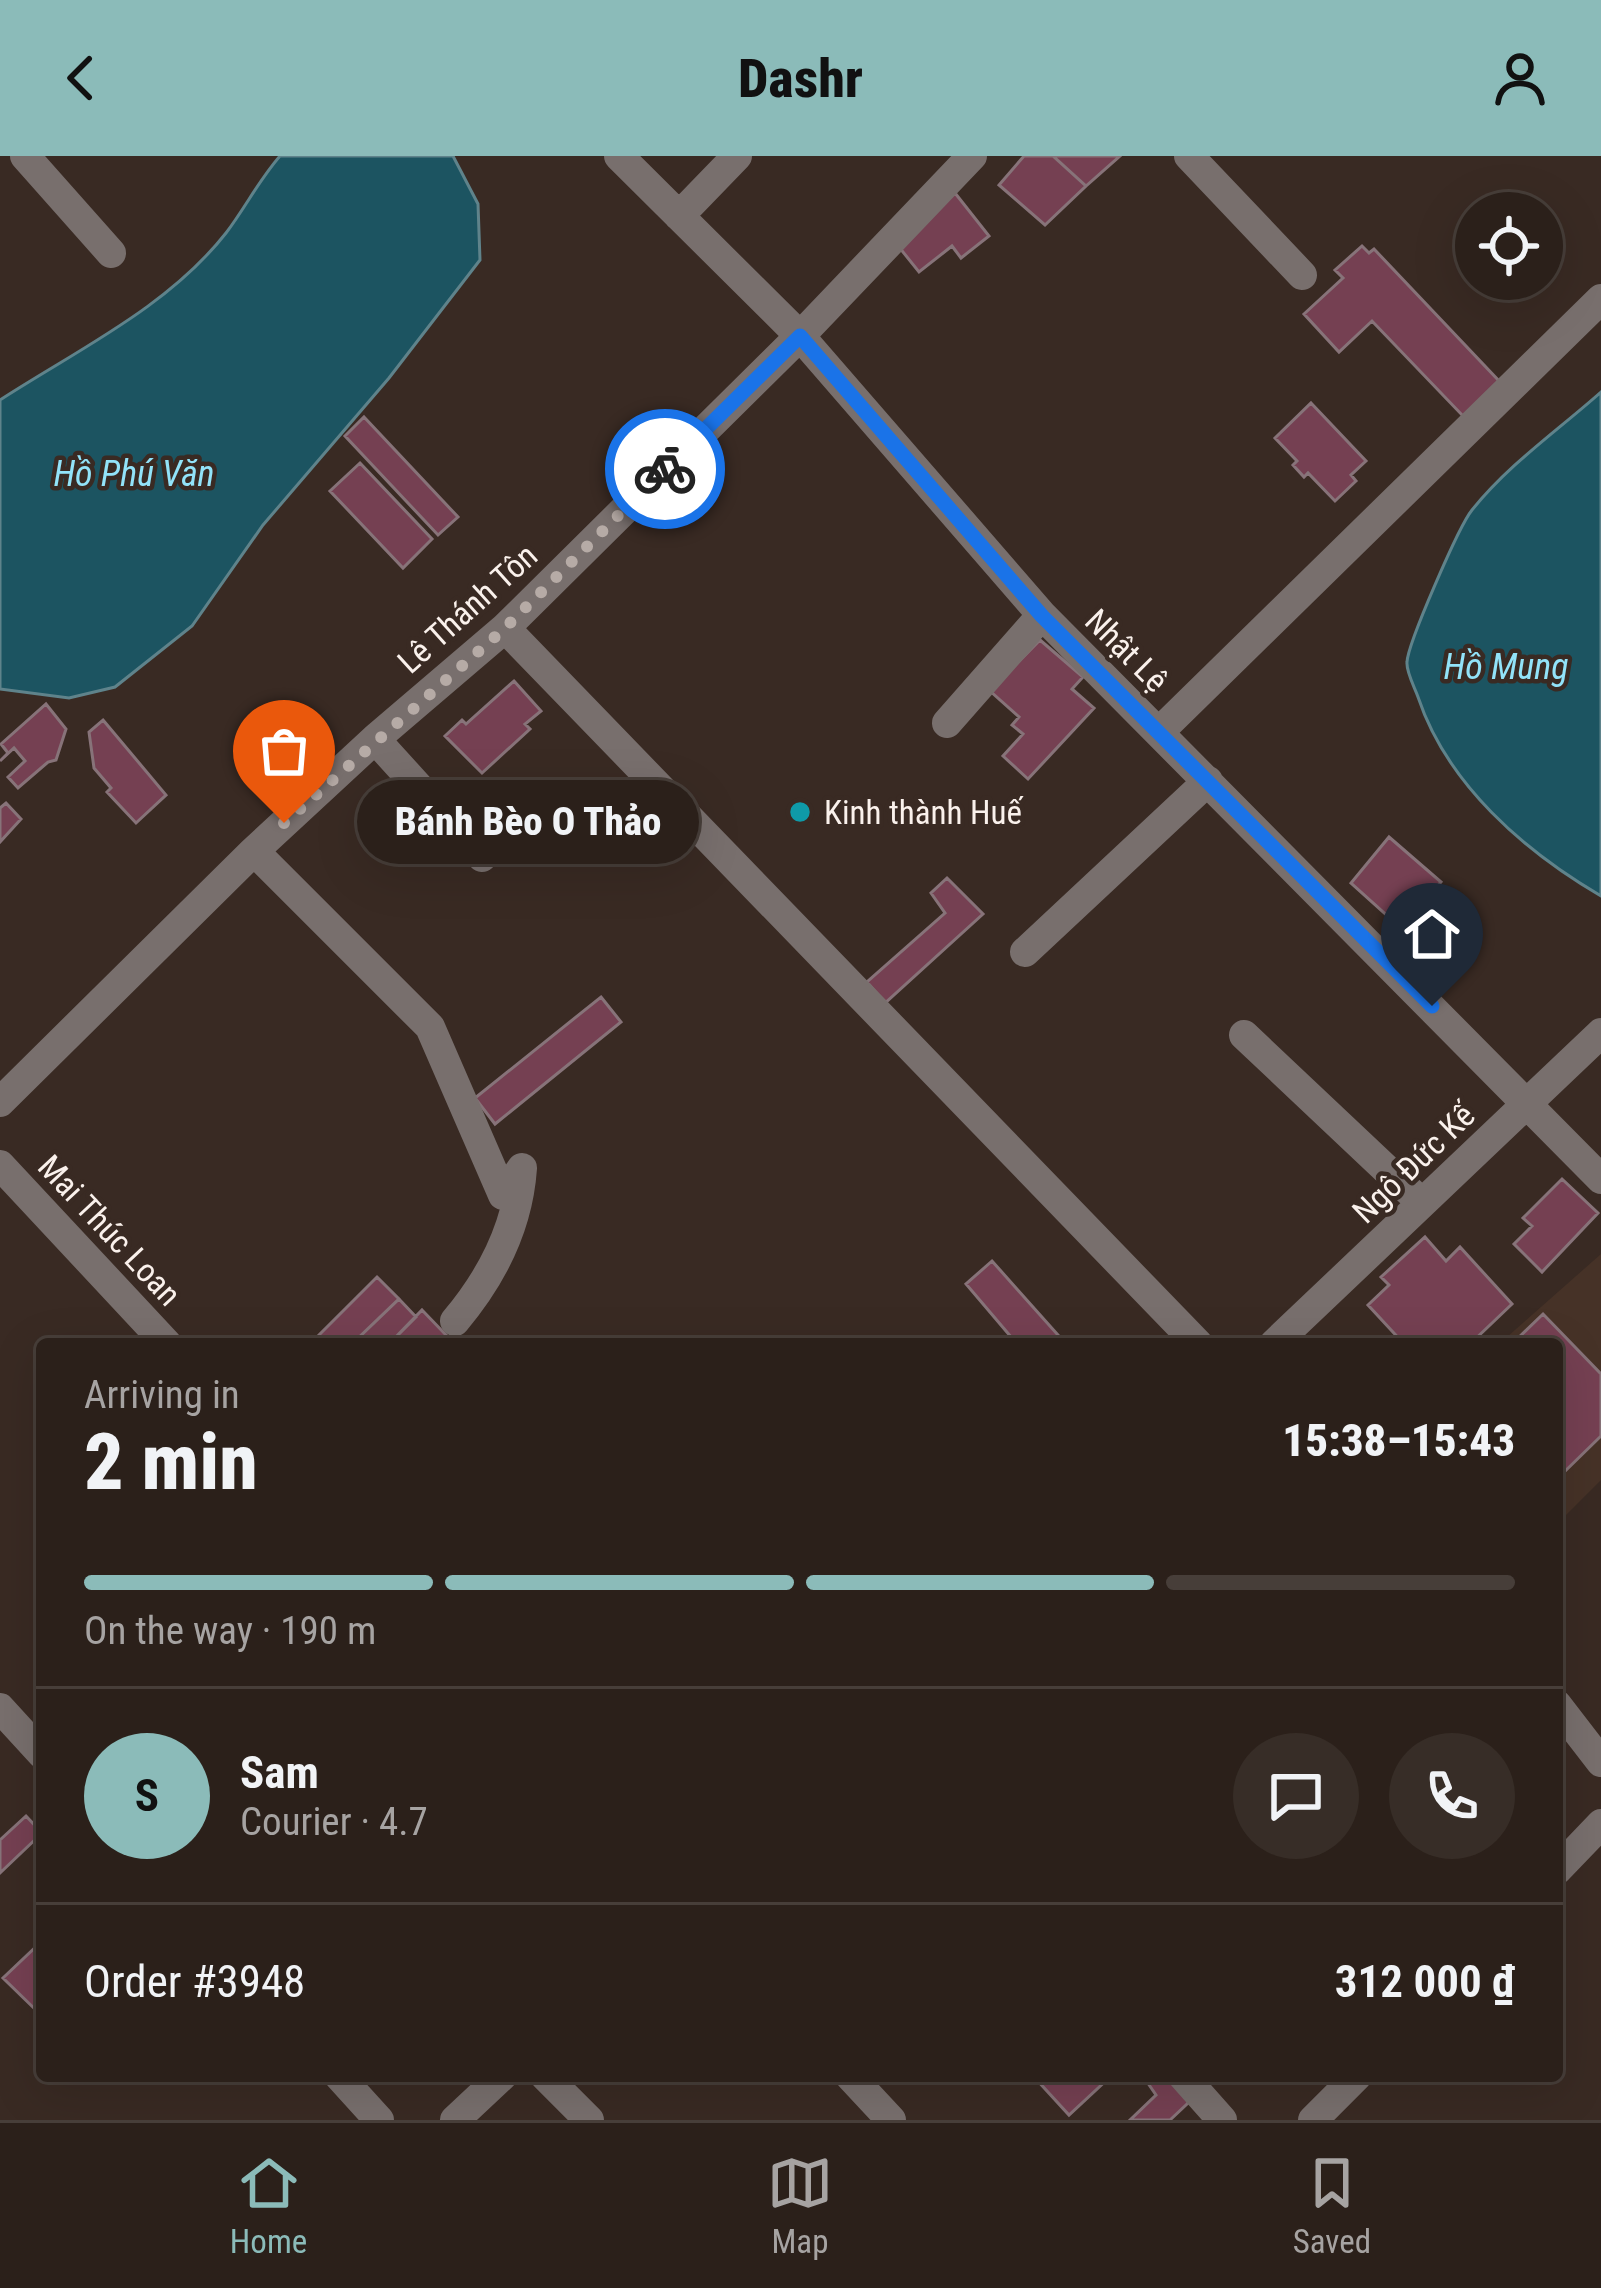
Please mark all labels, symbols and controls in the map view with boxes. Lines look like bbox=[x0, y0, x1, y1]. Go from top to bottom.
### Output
icon: back bbox=[48, 45, 114, 111]
icon: person bbox=[1487, 45, 1553, 111]
text: Dashr bbox=[738, 47, 863, 110]
map controls bbox=[1455, 192, 1563, 300]
button: locate bbox=[1455, 192, 1563, 300]
courier bbox=[605, 409, 725, 529]
icon: bike bbox=[632, 436, 698, 502]
water label: Hồ Phú Văn bbox=[53, 453, 215, 495]
street label: Lê Thánh Tôn bbox=[390, 536, 545, 681]
street label: Nhật Lệ bbox=[1077, 601, 1176, 700]
water label: Hồ Mung bbox=[1444, 646, 1568, 688]
pin bbox=[233, 700, 335, 823]
icon: bag bbox=[251, 718, 317, 784]
callout: Bánh Bèo O Thảo bbox=[356, 781, 698, 865]
place label: Kinh thành Huế bbox=[824, 793, 1023, 832]
text: Bánh Bèo O Thảo bbox=[395, 799, 661, 845]
marker: Kinh thành Huế bbox=[787, 799, 813, 825]
pin bbox=[1381, 883, 1483, 1006]
icon: home bbox=[1399, 901, 1465, 967]
street label: Ngô Đức Kế bbox=[1344, 1095, 1483, 1231]
street label: Mai Thúc Loan bbox=[30, 1147, 189, 1314]
text: Arriving in bbox=[84, 1372, 240, 1418]
text: 15:38–15:43 bbox=[1282, 1414, 1515, 1467]
text: 2 min bbox=[84, 1417, 258, 1508]
text: On the way · 190 m bbox=[84, 1608, 376, 1654]
button: chat bbox=[1233, 1733, 1359, 1859]
button: phone bbox=[1389, 1733, 1515, 1859]
text: Sam bbox=[240, 1746, 319, 1799]
text: S bbox=[135, 1769, 159, 1822]
text: Courier · 4.7 bbox=[240, 1799, 428, 1845]
text: Order #3948 bbox=[84, 1955, 305, 2008]
text: 312 000 ₫ bbox=[1335, 1955, 1515, 2008]
tab: Home bbox=[230, 2150, 307, 2261]
tab: Map bbox=[767, 2150, 833, 2261]
tab: Saved bbox=[1293, 2150, 1371, 2261]

